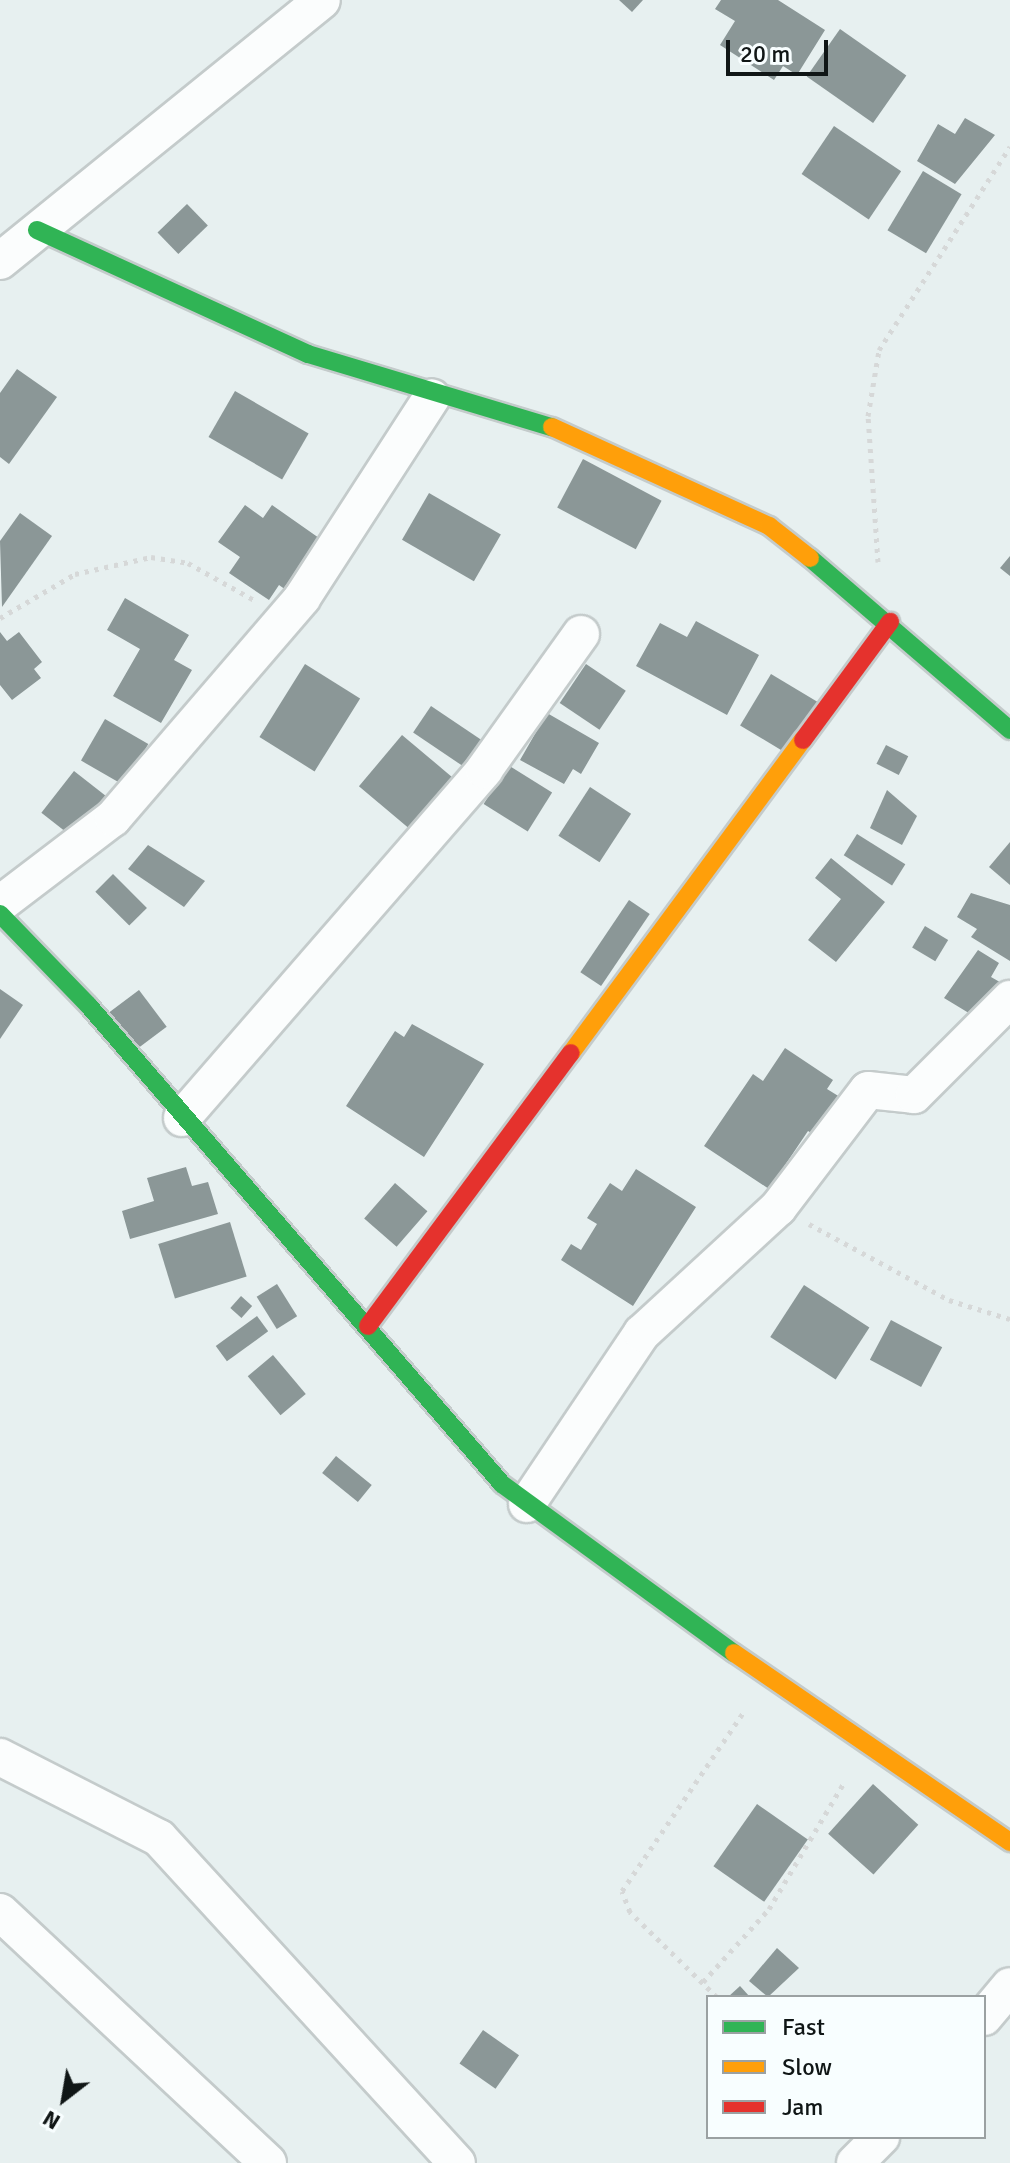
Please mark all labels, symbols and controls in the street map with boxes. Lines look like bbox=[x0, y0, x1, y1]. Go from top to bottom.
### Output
scale bar bbox=[730, 24, 832, 74]
text: 20 m bbox=[740, 39, 790, 69]
legend bbox=[706, 1995, 986, 2139]
text: Fast bbox=[782, 2012, 825, 2042]
text: Slow bbox=[782, 2052, 832, 2082]
north arrow bbox=[24, 2059, 104, 2139]
text: Jam bbox=[782, 2092, 823, 2122]
text: N bbox=[38, 2104, 65, 2136]

